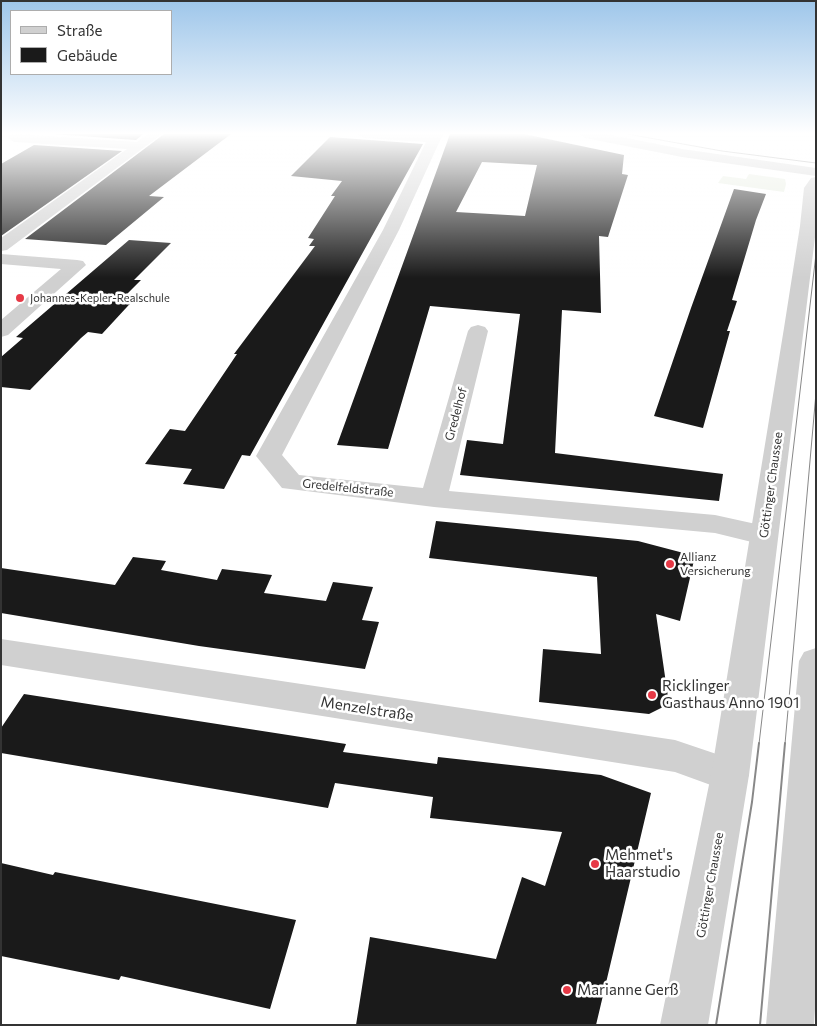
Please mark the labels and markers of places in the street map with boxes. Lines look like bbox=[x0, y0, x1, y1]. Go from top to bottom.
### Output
place label: Johannes-Kepler-Realschule bbox=[30, 291, 170, 305]
marker: Johannes-Kepler-Realschule bbox=[14, 292, 26, 304]
place label: Allianz Versicherung bbox=[680, 550, 751, 578]
marker: Allianz Versicherung bbox=[664, 558, 676, 570]
place label: Ricklinger Gasthaus Anno 1901 bbox=[662, 677, 799, 712]
marker: Ricklinger Gasthaus Anno 1901 bbox=[646, 689, 658, 701]
place label: Mehmet's Haarstudio bbox=[605, 846, 680, 881]
marker: Mehmet's Haarstudio bbox=[589, 858, 601, 870]
place label: Marianne Gerß bbox=[577, 981, 679, 999]
marker: Marianne Gerß bbox=[561, 984, 573, 996]

